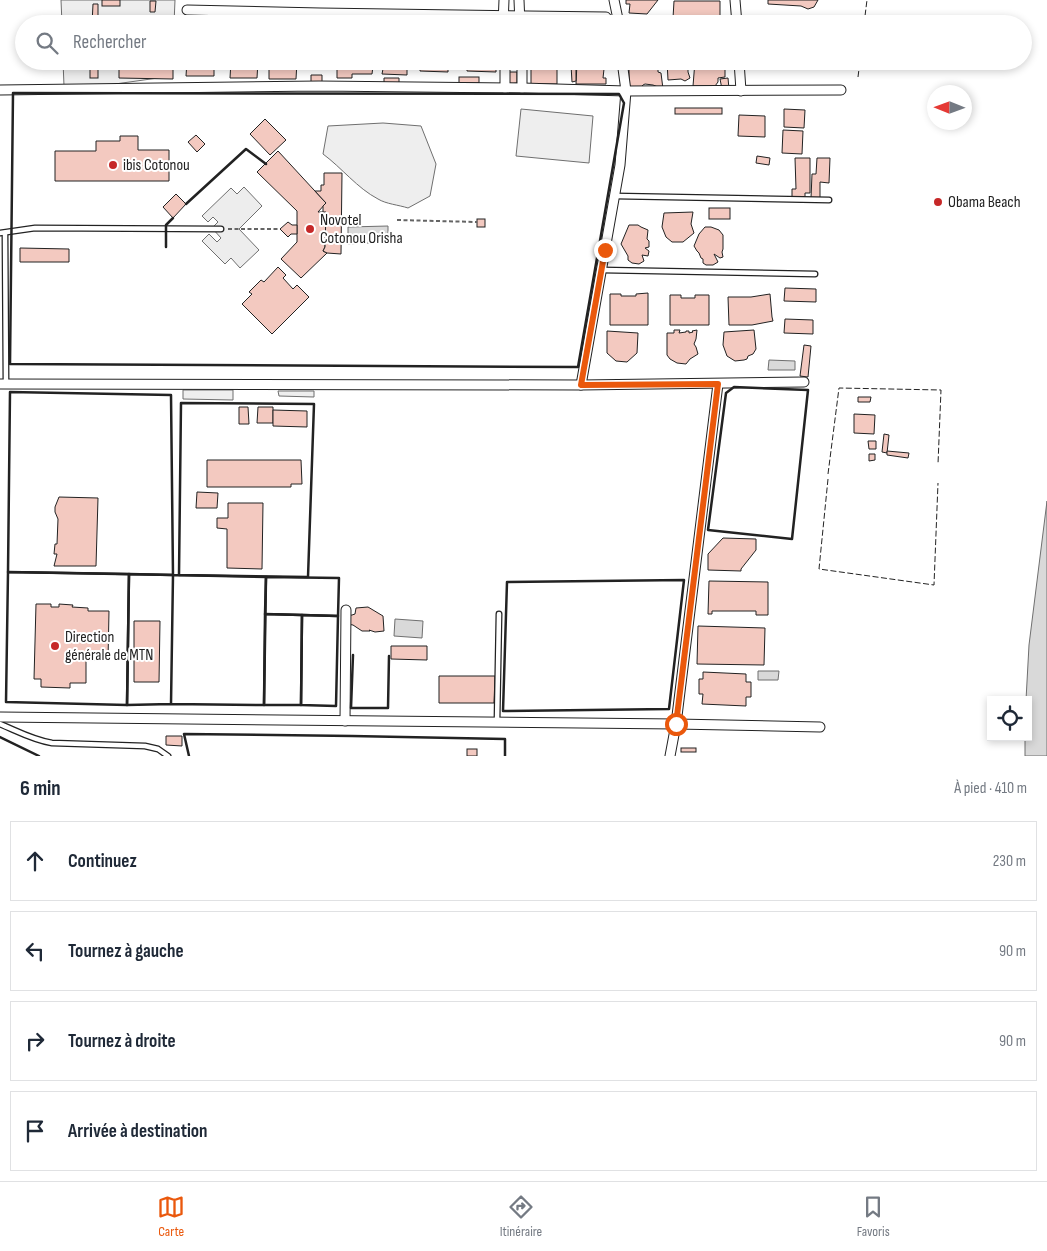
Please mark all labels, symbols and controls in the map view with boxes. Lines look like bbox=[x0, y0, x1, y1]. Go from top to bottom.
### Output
search box bbox=[15, 15, 1032, 70]
icon: search bbox=[33, 29, 61, 57]
text: Rechercher bbox=[73, 31, 147, 54]
north arrow bbox=[927, 85, 972, 130]
place label: ibis Cotonou bbox=[123, 156, 190, 175]
marker: ibis Cotonou bbox=[107, 159, 119, 171]
place label: Obama Beach bbox=[948, 193, 1021, 212]
marker: Obama Beach bbox=[932, 196, 944, 208]
place label: Novotel Cotonou Orisha bbox=[320, 211, 403, 248]
marker: Novotel Cotonou Orisha bbox=[304, 223, 316, 235]
route end bbox=[594, 239, 617, 262]
place label: Direction générale de MTN bbox=[65, 628, 153, 665]
marker: Direction générale de MTN bbox=[49, 640, 61, 652]
map controls bbox=[987, 696, 1032, 741]
button: locate bbox=[987, 696, 1032, 741]
route start bbox=[665, 713, 688, 736]
text: 6 min bbox=[20, 776, 61, 801]
text: À pied · 410 m bbox=[954, 779, 1027, 798]
icon: ahead bbox=[21, 847, 49, 875]
text: Continuez bbox=[68, 850, 137, 873]
text: 230 m bbox=[993, 852, 1026, 871]
icon: left bbox=[21, 937, 49, 965]
text: Tournez à gauche bbox=[68, 940, 184, 963]
text: 90 m bbox=[999, 942, 1026, 961]
icon: right bbox=[21, 1027, 49, 1055]
text: Tournez à droite bbox=[68, 1030, 176, 1053]
text: 90 m bbox=[999, 1032, 1026, 1051]
icon: arrive bbox=[21, 1117, 49, 1145]
text: Arrivée à destination bbox=[68, 1120, 208, 1143]
tab: Carte bbox=[157, 1193, 185, 1240]
tab: Itinéraire bbox=[500, 1193, 542, 1240]
tab: Favoris bbox=[857, 1193, 890, 1240]

